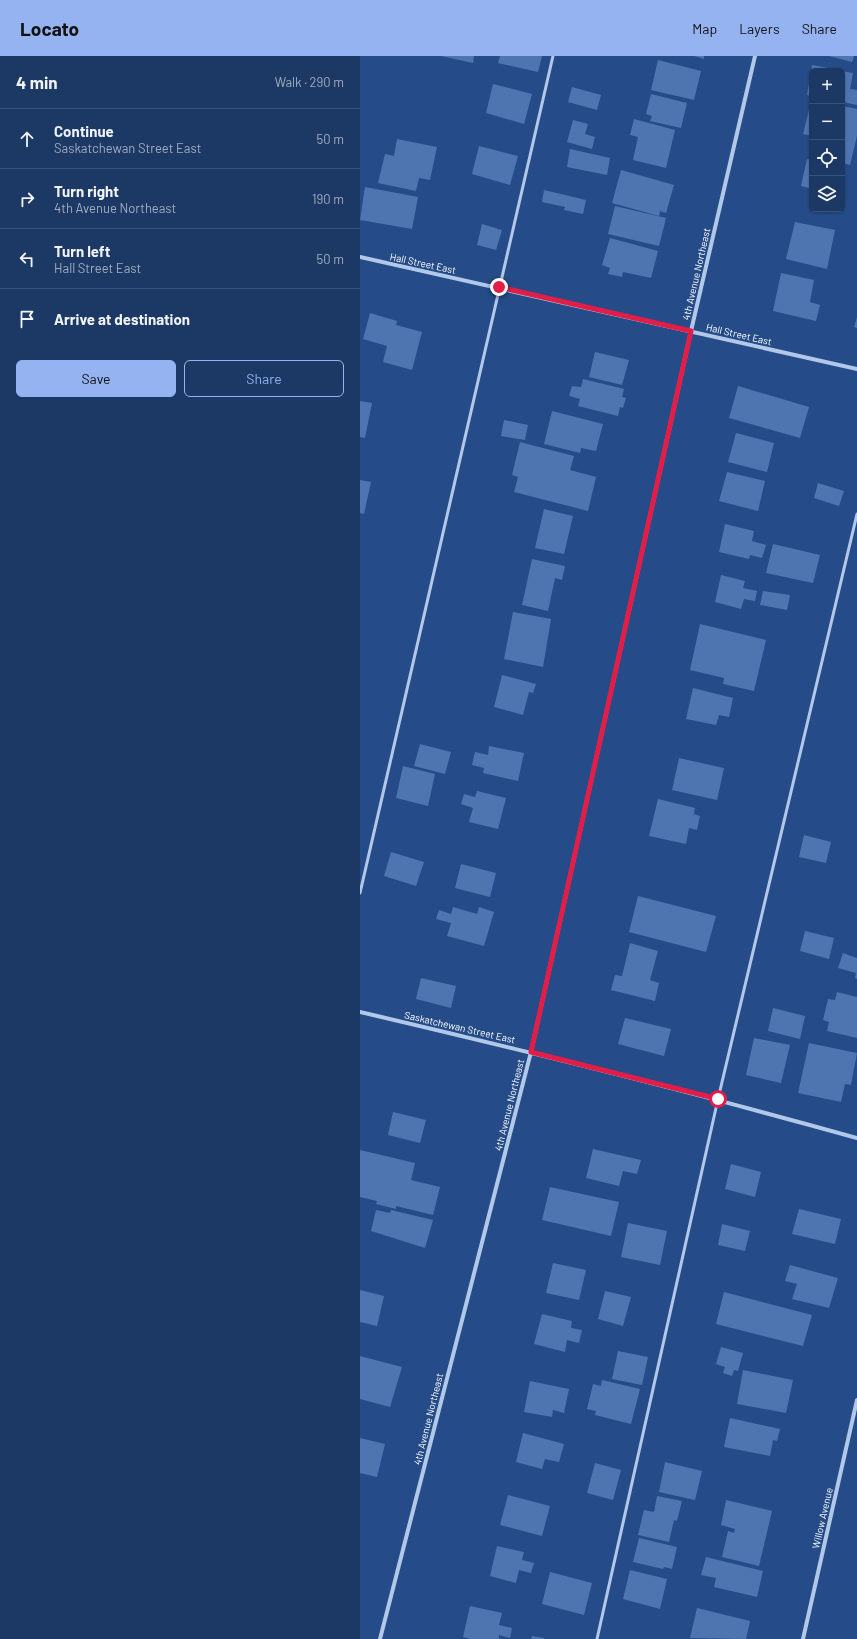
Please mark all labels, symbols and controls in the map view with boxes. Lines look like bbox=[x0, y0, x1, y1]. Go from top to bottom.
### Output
text: Locato bbox=[20, 17, 79, 40]
text: Map bbox=[692, 20, 717, 37]
text: Layers bbox=[739, 20, 780, 37]
text: Share bbox=[802, 20, 837, 37]
map controls bbox=[809, 68, 845, 212]
button: + bbox=[809, 68, 845, 104]
text: 4 min bbox=[16, 72, 58, 92]
text: Walk · 290 m bbox=[275, 74, 344, 90]
button: − bbox=[809, 104, 845, 140]
text: Continue bbox=[54, 122, 114, 140]
icon: ahead bbox=[16, 128, 38, 150]
text: 50 m bbox=[317, 131, 344, 147]
text: Saskatchewan Street East bbox=[54, 140, 201, 156]
button: locate bbox=[809, 140, 845, 176]
button: layers bbox=[809, 176, 845, 212]
text: Turn right bbox=[54, 182, 119, 200]
icon: right bbox=[16, 188, 38, 210]
text: 190 m bbox=[312, 191, 344, 207]
text: 4th Avenue Northeast bbox=[54, 200, 176, 216]
street label: 4th Avenue Northeast bbox=[680, 226, 713, 321]
text: Turn left bbox=[54, 242, 110, 260]
icon: left bbox=[16, 248, 38, 270]
street label: Hall Street East bbox=[389, 250, 457, 276]
text: 50 m bbox=[317, 251, 344, 267]
text: Hall Street East bbox=[54, 260, 141, 276]
route end bbox=[490, 278, 508, 296]
icon: arrive bbox=[16, 308, 38, 330]
text: Arrive at destination bbox=[54, 310, 190, 328]
street label: Hall Street East bbox=[705, 321, 773, 347]
button: Save bbox=[16, 360, 176, 397]
button: Share bbox=[184, 360, 344, 397]
street label: Saskatchewan Street East bbox=[403, 1008, 517, 1046]
street label: 4th Avenue Northeast bbox=[492, 1058, 526, 1152]
route start bbox=[709, 1090, 727, 1108]
street label: 4th Avenue Northeast bbox=[411, 1372, 445, 1466]
street label: Willow Avenue bbox=[809, 1486, 835, 1550]

